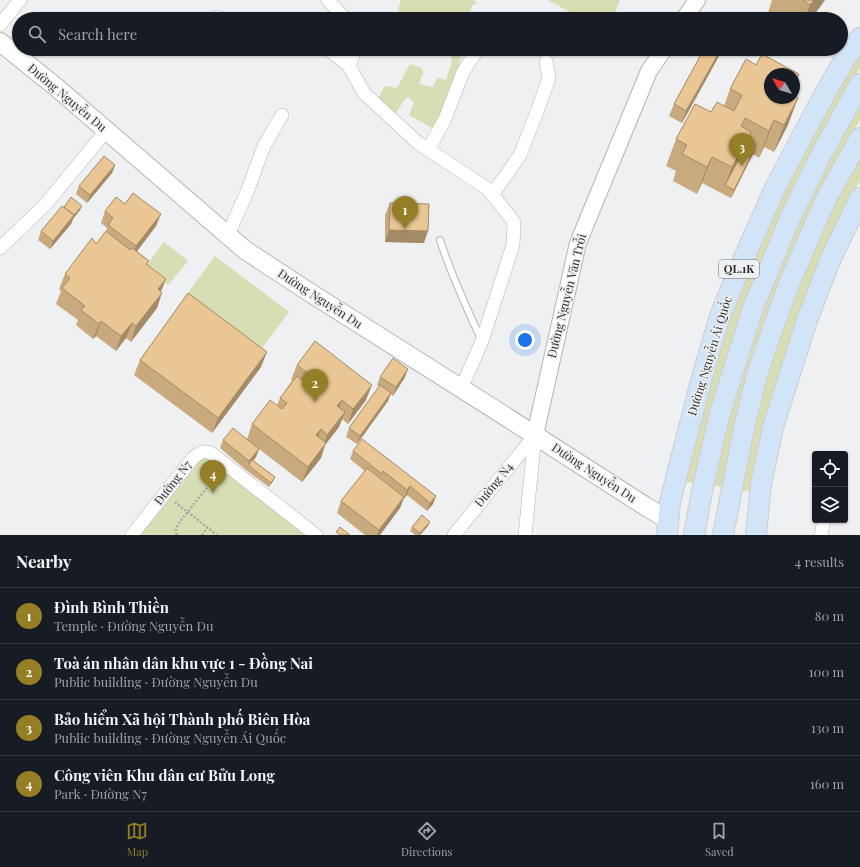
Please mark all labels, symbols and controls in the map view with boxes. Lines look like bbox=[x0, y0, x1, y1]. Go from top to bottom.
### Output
search box bbox=[12, 12, 848, 56]
icon: search bbox=[26, 23, 48, 45]
text: Search here bbox=[58, 24, 137, 44]
street label: Đường Nguyễn Du bbox=[25, 60, 110, 135]
north arrow bbox=[764, 68, 800, 104]
pin: 3 bbox=[729, 133, 755, 166]
pin: 1 bbox=[392, 196, 418, 229]
street label: Đường Nguyễn Văn Trỗi bbox=[543, 232, 589, 359]
road number: QL.1K bbox=[719, 260, 759, 278]
street label: Đường Nguyễn Du bbox=[275, 265, 366, 332]
street label: Đường Nguyễn Ái Quốc bbox=[683, 294, 735, 418]
your location bbox=[515, 330, 535, 350]
pin: 2 bbox=[302, 369, 328, 402]
street label: Đường Nguyễn Du bbox=[549, 439, 640, 506]
map controls bbox=[812, 451, 848, 523]
button: locate bbox=[812, 451, 848, 487]
street label: Đường N7 bbox=[150, 457, 195, 508]
street label: Đường N4 bbox=[470, 459, 516, 510]
pin: 4 bbox=[200, 460, 226, 493]
button: layers bbox=[812, 487, 848, 523]
text: Nearby bbox=[16, 550, 71, 572]
text: 4 results bbox=[795, 553, 844, 570]
text: Đình Bình Thiền bbox=[54, 597, 169, 617]
text: 1 bbox=[27, 607, 31, 624]
text: 80 m bbox=[815, 607, 844, 624]
text: Temple · Đường Nguyễn Du bbox=[54, 617, 213, 634]
text: Toà án nhân dân khu vực 1 - Đồng Nai bbox=[54, 653, 313, 673]
text: 2 bbox=[26, 663, 32, 680]
text: 100 m bbox=[809, 663, 844, 680]
text: Public building · Đường Nguyễn Du bbox=[54, 673, 258, 690]
text: Bảo hiểm Xã hội Thành phố Biên Hòa bbox=[54, 709, 310, 729]
text: 3 bbox=[26, 719, 32, 736]
text: 130 m bbox=[811, 719, 844, 736]
text: Public building · Đường Nguyễn Ái Quốc bbox=[54, 729, 286, 746]
text: Công viên Khu dân cư Bửu Long bbox=[54, 765, 275, 785]
text: 4 bbox=[26, 775, 32, 792]
text: 160 m bbox=[810, 775, 844, 792]
text: Park · Đường N7 bbox=[54, 785, 147, 802]
tab: Map bbox=[126, 820, 148, 859]
tab: Directions bbox=[401, 820, 452, 859]
tab: Saved bbox=[705, 820, 734, 859]

